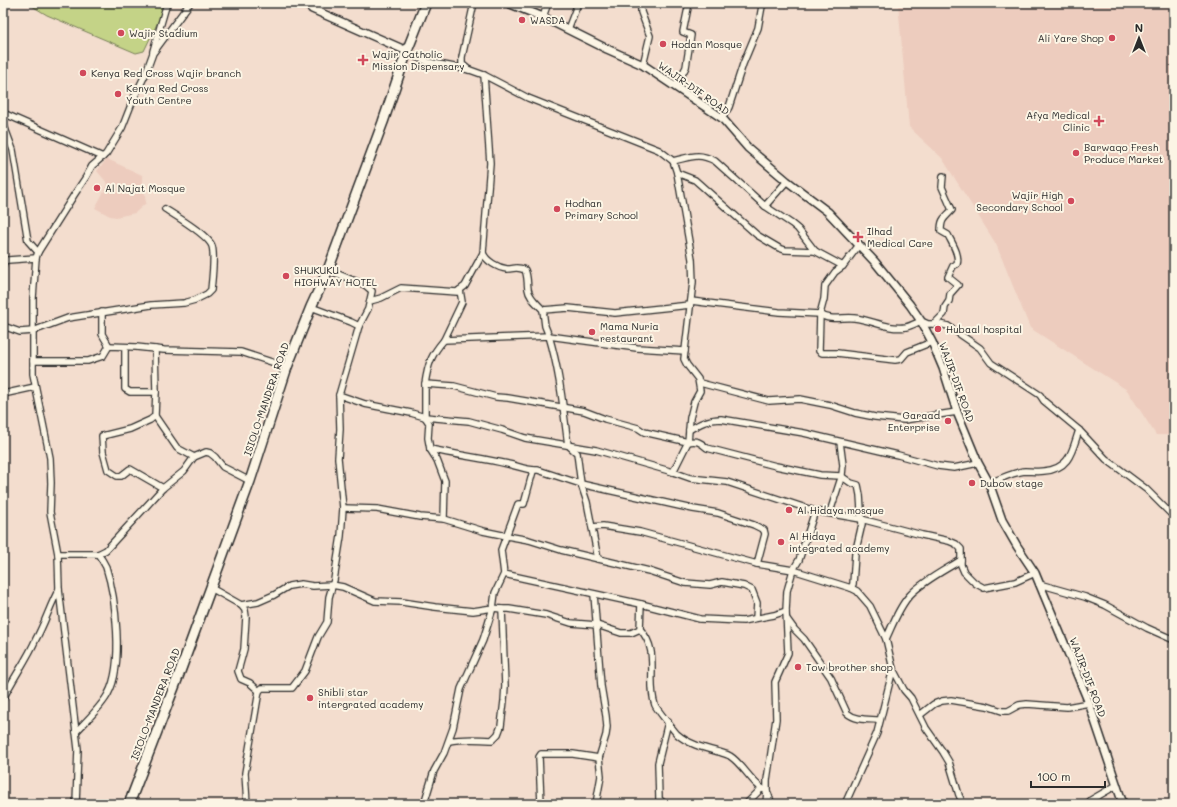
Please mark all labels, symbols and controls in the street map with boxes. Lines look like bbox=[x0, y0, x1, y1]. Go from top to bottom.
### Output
place label: WASDA bbox=[530, 13, 565, 27]
marker: WASDA bbox=[517, 15, 527, 25]
north arrow bbox=[1119, 18, 1159, 58]
text: N bbox=[1135, 20, 1143, 35]
place label: Wajir Stadium bbox=[129, 26, 198, 40]
marker: Wajir Stadium bbox=[116, 28, 126, 38]
place label: Ali Yare Shop bbox=[1038, 31, 1104, 45]
marker: Ali Yare Shop bbox=[1107, 33, 1117, 43]
place label: Hodan Mosque bbox=[671, 37, 742, 51]
marker: Hodan Mosque bbox=[658, 39, 668, 49]
place label: Wajir Catholic Mission Dispensary bbox=[372, 47, 465, 73]
marker: Wajir Catholic Mission Dispensary bbox=[357, 54, 369, 66]
street label: WAJIR-DIF ROAD bbox=[655, 58, 733, 118]
place label: Kenya Red Cross Wajir branch bbox=[91, 66, 241, 80]
marker: Kenya Red Cross Wajir branch bbox=[78, 68, 88, 78]
place label: Kenya Red Cross Youth Centre bbox=[126, 81, 209, 107]
marker: Kenya Red Cross Youth Centre bbox=[113, 89, 123, 99]
place label: Afya Medical Clinic bbox=[1026, 108, 1090, 134]
marker: Afya Medical Clinic bbox=[1093, 115, 1105, 127]
place label: Barwaqo Fresh Produce Market bbox=[1084, 140, 1163, 166]
marker: Barwaqo Fresh Produce Market bbox=[1071, 148, 1081, 158]
place label: Al Najat Mosque bbox=[105, 181, 185, 195]
marker: Al Najat Mosque bbox=[92, 183, 102, 193]
place label: Wajir High Secondary School bbox=[976, 188, 1063, 214]
place label: Hodhan Primary School bbox=[565, 196, 638, 222]
marker: Wajir High Secondary School bbox=[1066, 196, 1076, 206]
marker: Hodhan Primary School bbox=[552, 204, 562, 214]
place label: Ilhad Medical Care bbox=[867, 224, 933, 250]
marker: Ilhad Medical Care bbox=[852, 231, 864, 243]
place label: SHUKUKU HIGHWAY HOTEL bbox=[294, 263, 378, 289]
marker: SHUKUKU HIGHWAY HOTEL bbox=[281, 271, 291, 281]
place label: Mama Nuria restaurant bbox=[600, 319, 659, 345]
place label: Hubaal hospital bbox=[946, 322, 1022, 336]
marker: Hubaal hospital bbox=[933, 324, 943, 334]
marker: Mama Nuria restaurant bbox=[587, 327, 597, 337]
street label: ISIOLO-MANDERA ROAD bbox=[240, 340, 292, 458]
street label: WAJIR-DIF ROAD bbox=[936, 340, 978, 424]
place label: Garaad Enterprise bbox=[888, 408, 940, 434]
marker: Garaad Enterprise bbox=[943, 416, 953, 426]
place label: Dubow stage bbox=[980, 476, 1043, 490]
marker: Dubow stage bbox=[967, 478, 977, 488]
place label: Al Hidaya mosque bbox=[797, 503, 884, 517]
marker: Al Hidaya mosque bbox=[784, 505, 794, 515]
place label: Al Hidaya integrated academy bbox=[789, 529, 889, 555]
marker: Al Hidaya integrated academy bbox=[776, 537, 786, 547]
street label: WAJIR-DIF ROAD bbox=[1066, 635, 1110, 719]
street label: ISIOLO-MANDERA ROAD bbox=[127, 646, 183, 762]
place label: Tow brother shop bbox=[806, 660, 893, 674]
marker: Tow brother shop bbox=[793, 662, 803, 672]
place label: Shibli star intergrated academy bbox=[318, 685, 423, 711]
marker: Shibli star intergrated academy bbox=[305, 693, 315, 703]
scale bar bbox=[1031, 763, 1105, 789]
text: 100 m bbox=[1037, 768, 1071, 784]

